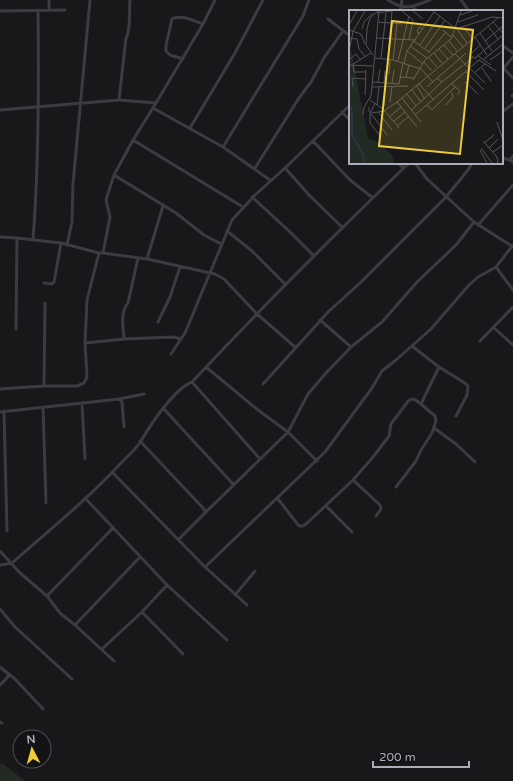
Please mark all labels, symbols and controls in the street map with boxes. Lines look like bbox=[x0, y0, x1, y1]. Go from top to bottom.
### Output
inset map bbox=[349, 10, 503, 164]
north arrow bbox=[12, 729, 52, 769]
text: N bbox=[26, 733, 36, 746]
scale bar bbox=[373, 743, 469, 769]
text: 200 m bbox=[379, 750, 416, 764]

